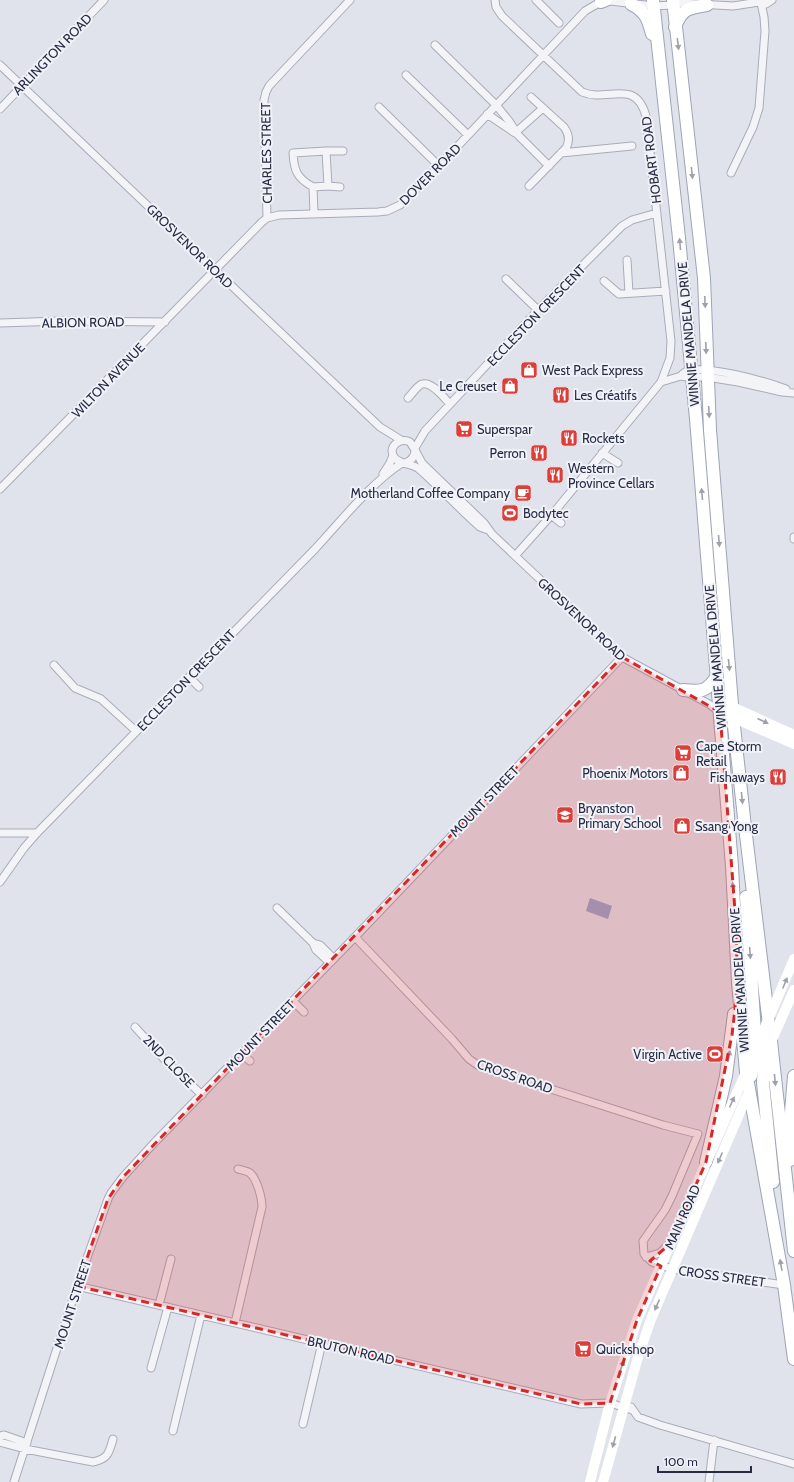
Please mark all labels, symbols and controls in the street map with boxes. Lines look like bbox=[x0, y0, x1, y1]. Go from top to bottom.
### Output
street label: ARLINGTON ROAD bbox=[9, 10, 95, 98]
one-way arrow bbox=[674, 38, 681, 50]
street label: CHARLES STREET bbox=[257, 102, 275, 204]
street label: HOBART ROAD bbox=[638, 116, 664, 204]
street label: DOVER ROAD bbox=[396, 140, 464, 208]
one-way arrow bbox=[689, 167, 696, 179]
street label: GROSVENOR ROAD bbox=[143, 201, 237, 291]
one-way arrow bbox=[677, 238, 683, 250]
street label: ECCLESTON CRESCENT bbox=[483, 261, 589, 369]
street label: WINNIE MANDELA DRIVE bbox=[674, 261, 702, 407]
one-way arrow bbox=[701, 296, 708, 308]
street label: ALBION ROAD bbox=[41, 313, 125, 331]
street label: WILTON AVENUE bbox=[68, 339, 148, 421]
one-way arrow bbox=[703, 342, 710, 354]
shop icon: West Pack Express bbox=[519, 360, 539, 380]
place label: West Pack Express bbox=[542, 362, 644, 378]
shop icon: Le Creuset bbox=[500, 376, 520, 396]
place label: Le Creuset bbox=[439, 378, 498, 394]
restaurant icon: Les Créatifs bbox=[551, 385, 571, 405]
place label: Les Créatifs bbox=[574, 387, 637, 403]
one-way arrow bbox=[706, 406, 712, 419]
supermarket icon: Superspar bbox=[454, 419, 474, 439]
place label: Superspar bbox=[477, 421, 533, 437]
restaurant icon: Rockets bbox=[559, 428, 579, 448]
place label: Rockets bbox=[582, 430, 625, 446]
restaurant icon: Perron bbox=[529, 443, 549, 463]
place label: Perron bbox=[490, 445, 526, 461]
place label: Western Province Cellars bbox=[568, 460, 655, 491]
restaurant icon: Western Province Cellars bbox=[545, 465, 565, 485]
cafe icon: Motherland Coffee Company bbox=[513, 483, 533, 503]
place label: Motherland Coffee Company bbox=[351, 485, 510, 501]
one-way arrow bbox=[698, 488, 705, 500]
sports icon: Bodytec bbox=[500, 503, 520, 523]
place label: Bodytec bbox=[523, 505, 569, 521]
one-way arrow bbox=[715, 535, 722, 547]
street label: GROSVENOR ROAD bbox=[535, 574, 629, 664]
street label: WINNIE MANDELA DRIVE bbox=[701, 584, 729, 730]
street label: ECCLESTON CRESCENT bbox=[133, 626, 239, 734]
one-way arrow bbox=[726, 659, 733, 671]
one-way arrow bbox=[758, 718, 769, 724]
place label: Cape Storm Retail bbox=[696, 738, 761, 769]
supermarket icon: Cape Storm Retail bbox=[673, 743, 693, 763]
street label: MOUNT STREET bbox=[446, 762, 522, 840]
shop icon: Phoenix Motors bbox=[671, 763, 691, 783]
place label: Phoenix Motors bbox=[582, 765, 669, 781]
restaurant icon: Fishaways bbox=[768, 767, 788, 787]
place label: Fishaways bbox=[710, 769, 766, 785]
one-way arrow bbox=[738, 792, 745, 804]
place label: Bryanston Primary School bbox=[578, 800, 661, 831]
school or university icon: Bryanston Primary School bbox=[555, 805, 575, 825]
shop icon: Ssang Yong bbox=[672, 816, 692, 836]
place label: Ssang Yong bbox=[695, 818, 758, 834]
one-way arrow bbox=[730, 882, 737, 894]
street label: WINNIE MANDELA DRIVE bbox=[726, 907, 752, 1053]
one-way arrow bbox=[746, 947, 753, 959]
one-way arrow bbox=[782, 976, 788, 988]
street label: MOUNT STREET bbox=[222, 996, 298, 1074]
street label: 2ND CLOSE bbox=[140, 1031, 198, 1091]
sports icon: Virgin Active bbox=[705, 1044, 725, 1064]
place label: Virgin Active bbox=[633, 1046, 702, 1062]
one-way arrow bbox=[726, 1050, 732, 1062]
street label: CROSS ROAD bbox=[475, 1056, 555, 1096]
one-way arrow bbox=[772, 1074, 778, 1086]
one-way arrow bbox=[730, 1095, 736, 1107]
one-way arrow bbox=[717, 1153, 723, 1164]
street label: MAIN ROAD bbox=[661, 1182, 703, 1252]
street label: MOUNT STREET bbox=[50, 1257, 94, 1351]
one-way arrow bbox=[778, 1259, 784, 1271]
street label: CROSS STREET bbox=[677, 1262, 767, 1290]
one-way arrow bbox=[654, 1299, 660, 1310]
street label: BRUTON ROAD bbox=[306, 1332, 396, 1368]
supermarket icon: Quickshop bbox=[573, 1339, 593, 1359]
place label: Quickshop bbox=[596, 1341, 654, 1357]
one-way arrow bbox=[619, 1359, 625, 1371]
one-way arrow bbox=[611, 1437, 617, 1449]
scale bar bbox=[658, 1448, 751, 1474]
text: 100 m bbox=[664, 1454, 698, 1469]

